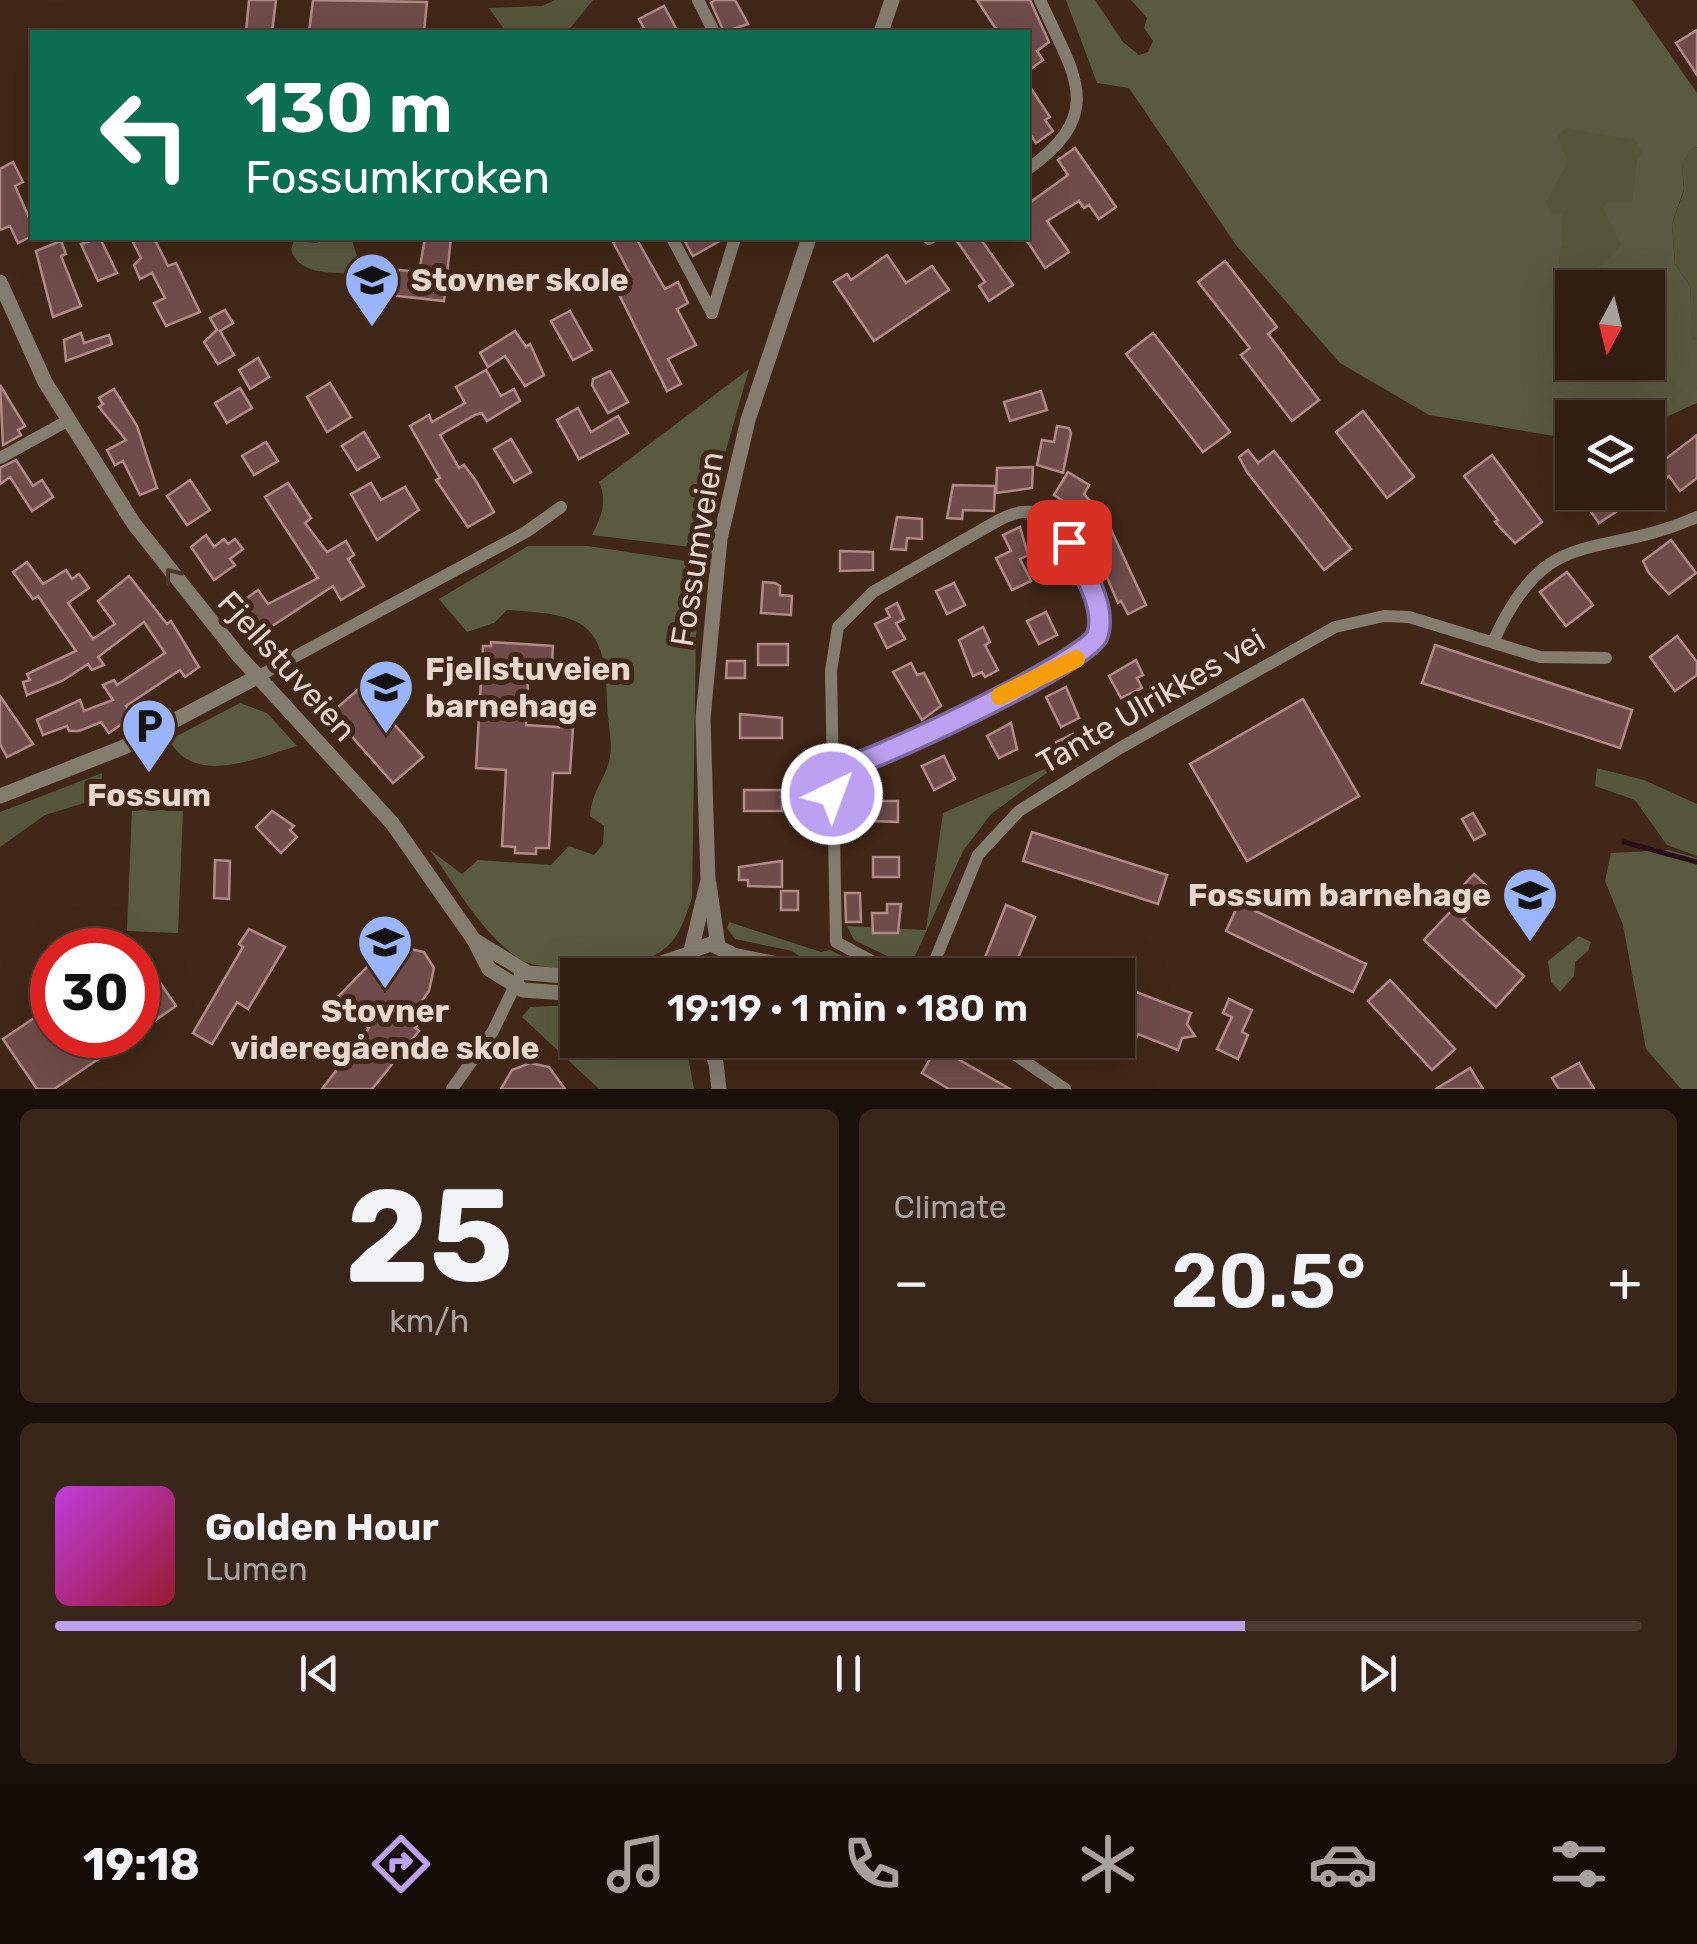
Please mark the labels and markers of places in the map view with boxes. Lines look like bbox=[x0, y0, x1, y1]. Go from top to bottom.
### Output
school or university icon: Stovner skole bbox=[342, 250, 402, 329]
place label: Stovner skole bbox=[411, 261, 629, 299]
pin bbox=[1027, 500, 1112, 585]
place label: Fjellstuveien barnehage bbox=[425, 650, 631, 725]
school or university icon: Fjellstuveien barnehage bbox=[356, 657, 416, 736]
parking icon: Fossum bbox=[119, 696, 179, 775]
place label: Fossum bbox=[87, 776, 211, 814]
school or university icon: Fossum barnehage bbox=[1500, 865, 1560, 944]
place label: Fossum barnehage bbox=[1188, 876, 1491, 914]
school or university icon: Stovner videregående skole bbox=[355, 912, 415, 991]
place label: Stovner videregående skole bbox=[231, 992, 539, 1067]

